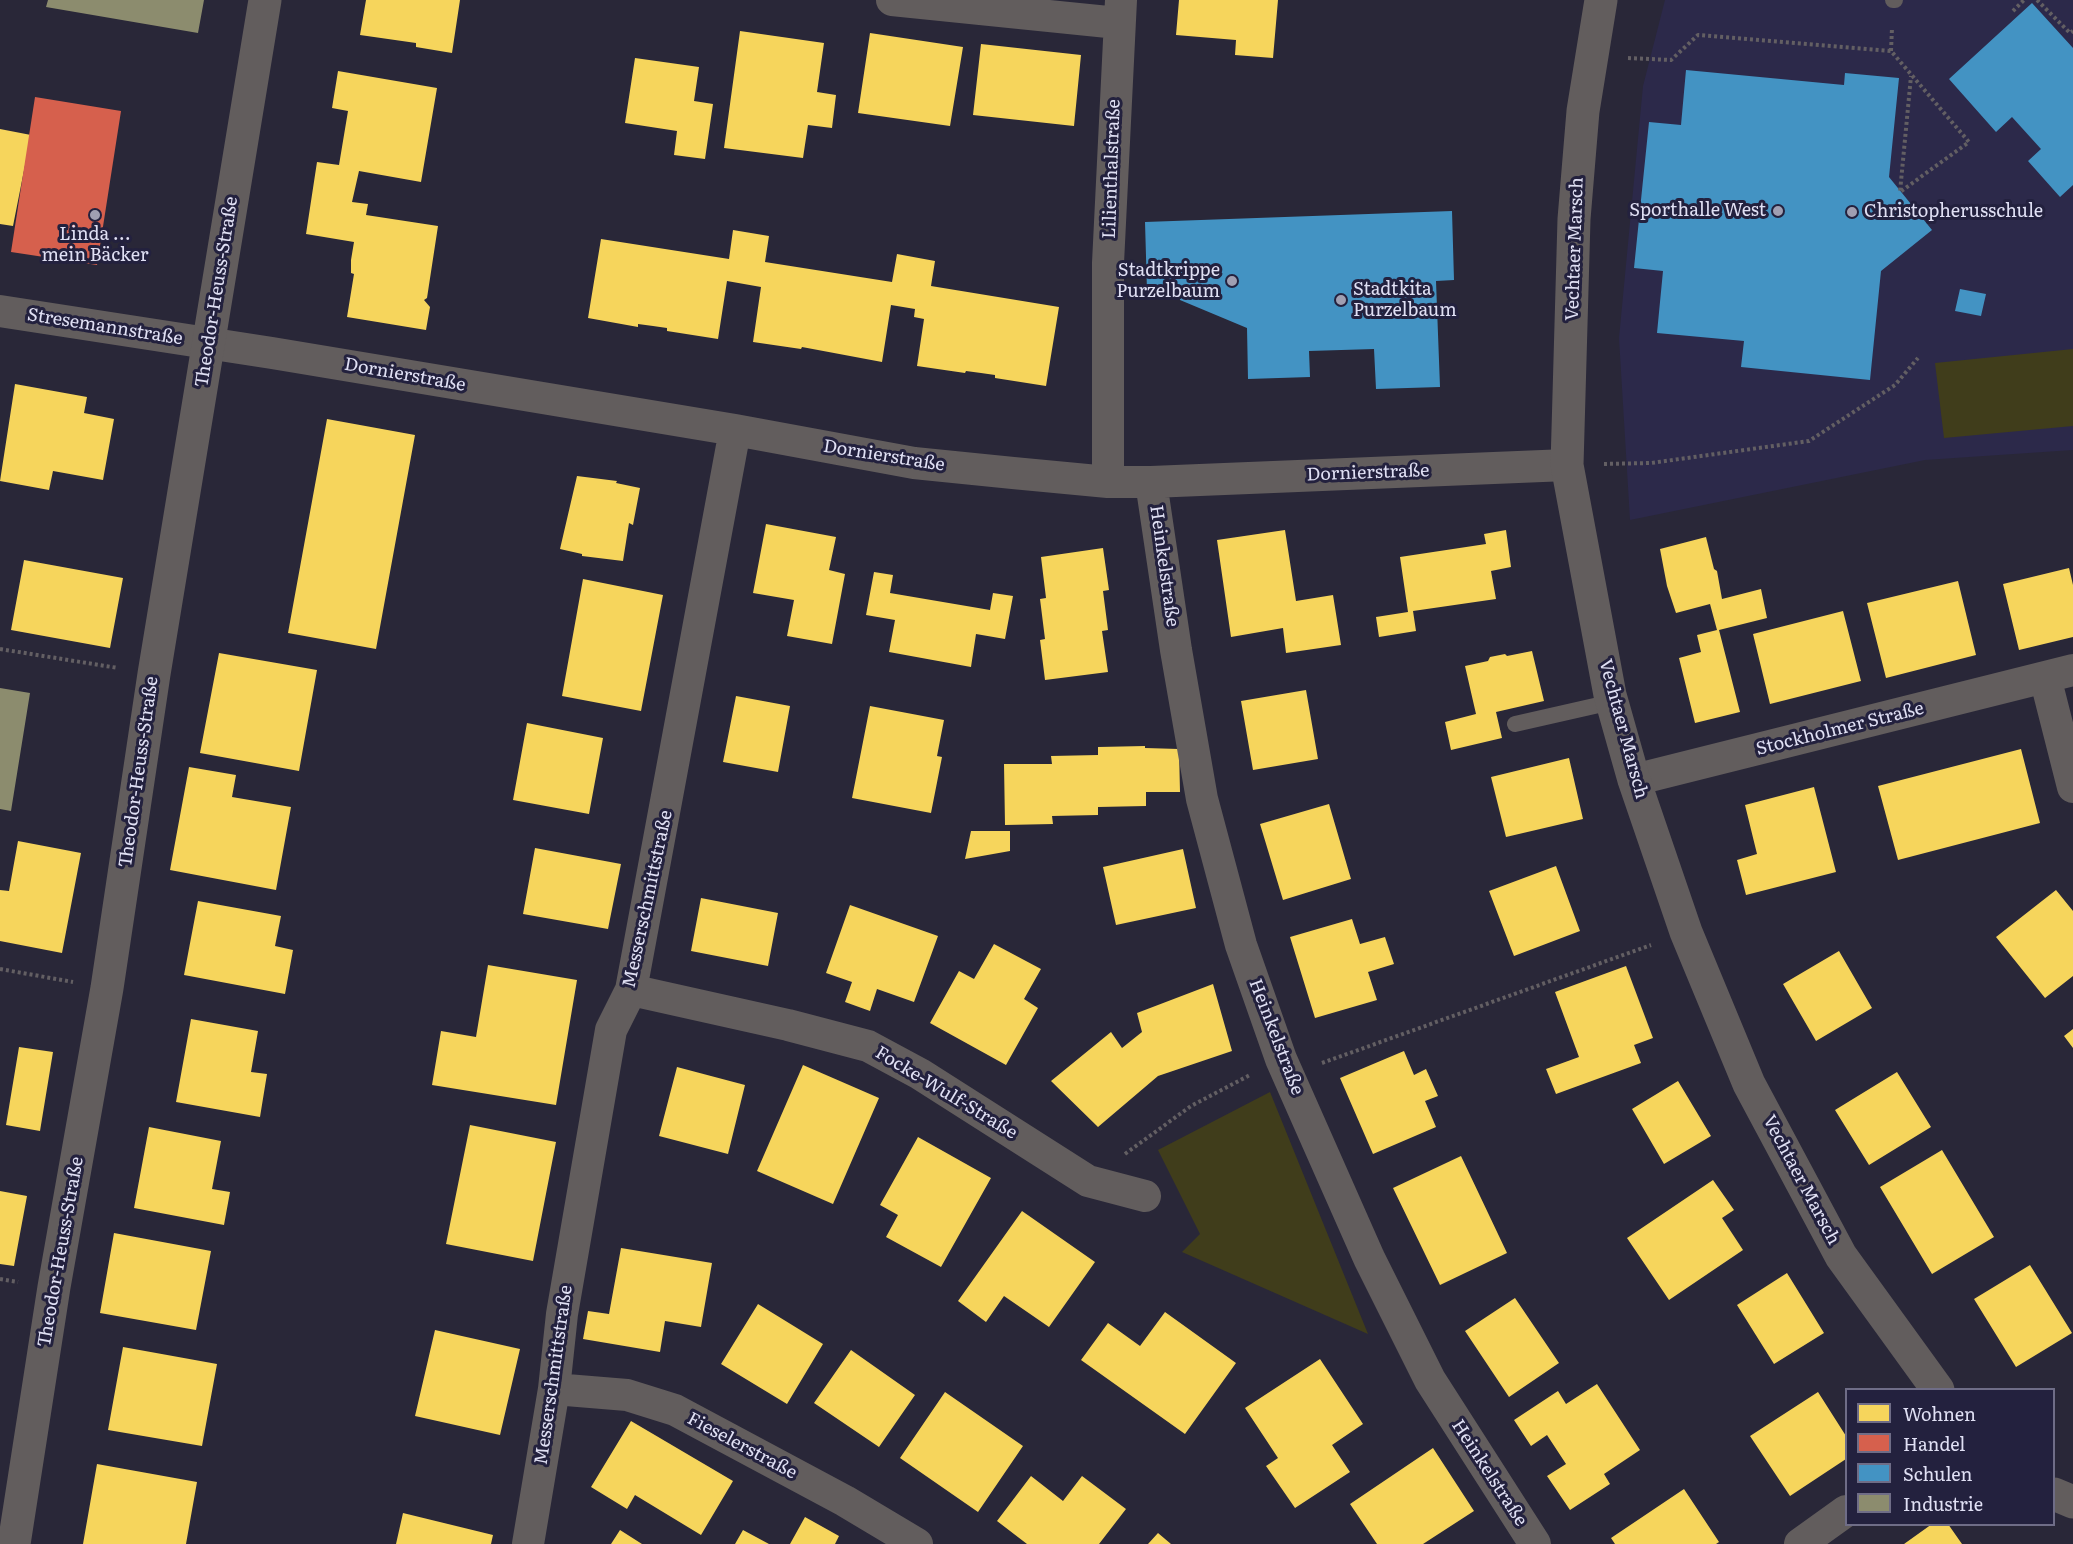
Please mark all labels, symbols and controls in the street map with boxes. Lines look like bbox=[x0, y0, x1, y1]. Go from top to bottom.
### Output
street label: Lilienthalstraße bbox=[1099, 99, 1125, 239]
street label: Vechtaer Marsch bbox=[1562, 177, 1588, 321]
street label: Theodor-Heuss-Straße bbox=[191, 195, 243, 389]
place label: Sporthalle West bbox=[1629, 200, 1766, 222]
place label: Christopherusschule bbox=[1864, 201, 2043, 223]
marker: Sporthalle West bbox=[1771, 204, 1785, 218]
marker: Christopherusschule bbox=[1845, 205, 1859, 219]
marker: Linda ... mein Bäcker bbox=[88, 208, 102, 222]
place label: Linda ... mein Bäcker bbox=[42, 224, 148, 266]
place label: Stadtkrippe Purzelbaum bbox=[1116, 260, 1220, 302]
marker: Stadtkrippe Purzelbaum bbox=[1225, 274, 1239, 288]
place label: Stadtkita Purzelbaum bbox=[1353, 279, 1457, 322]
marker: Stadtkita Purzelbaum bbox=[1334, 293, 1348, 307]
street label: Stresemannstraße bbox=[26, 304, 184, 350]
street label: Dornierstraße bbox=[343, 354, 467, 396]
street label: Dornierstraße bbox=[822, 436, 946, 476]
street label: Dornierstraße bbox=[1306, 460, 1430, 486]
street label: Heinkelstraße bbox=[1145, 504, 1183, 628]
street label: Vechtaer Marsch bbox=[1594, 657, 1652, 801]
street label: Theodor-Heuss-Straße bbox=[115, 675, 163, 869]
street label: Stockholmer Straße bbox=[1754, 698, 1926, 760]
street label: Messerschmittstraße bbox=[619, 808, 677, 990]
street label: Heinkelstraße bbox=[1244, 976, 1308, 1098]
street label: Focke-Wulf-Straße bbox=[871, 1042, 1021, 1144]
street label: Vechtaer Marsch bbox=[1758, 1112, 1844, 1248]
street label: Theodor-Heuss-Straße bbox=[34, 1155, 88, 1349]
street label: Messerschmittstraße bbox=[531, 1284, 577, 1466]
legend bbox=[1845, 1388, 2055, 1526]
text: Wohnen bbox=[1903, 1400, 1976, 1427]
street label: Fieselerstraße bbox=[683, 1408, 801, 1484]
street label: Heinkelstraße bbox=[1447, 1416, 1531, 1530]
text: Handel bbox=[1903, 1430, 1965, 1457]
text: Schulen bbox=[1903, 1460, 1972, 1487]
text: Industrie bbox=[1903, 1490, 1983, 1517]

